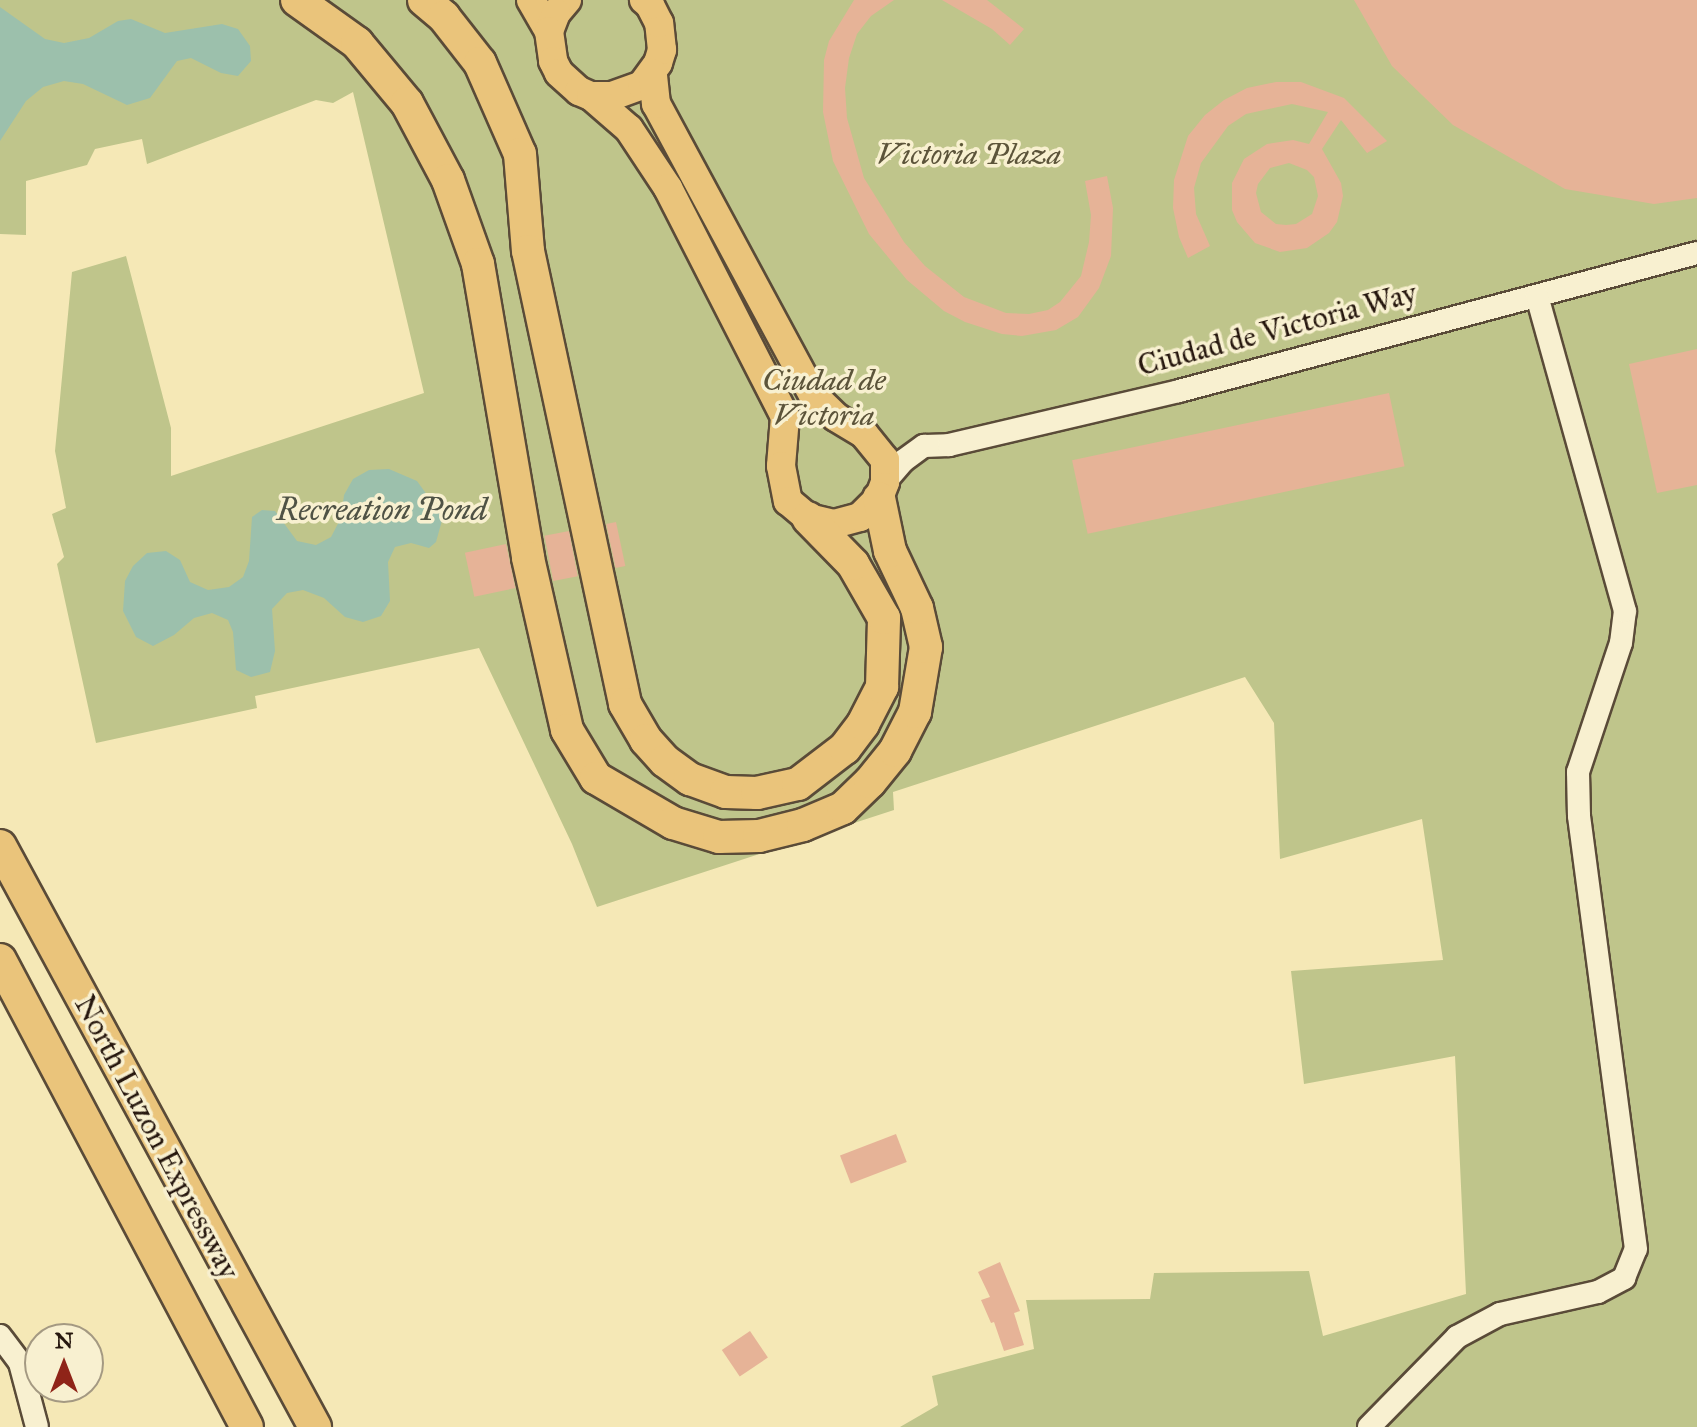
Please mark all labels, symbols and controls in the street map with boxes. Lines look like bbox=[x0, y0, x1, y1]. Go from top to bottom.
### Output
park label: Victoria Plaza bbox=[877, 136, 1061, 172]
street label: Ciudad de Victoria Way bbox=[1134, 274, 1420, 384]
park label: Ciudad de Victoria bbox=[762, 362, 886, 432]
water label: Recreation Pond bbox=[277, 491, 487, 529]
street label: North Luzon Expressway bbox=[67, 989, 247, 1285]
north arrow bbox=[24, 1323, 104, 1403]
text: N bbox=[55, 1327, 73, 1354]

